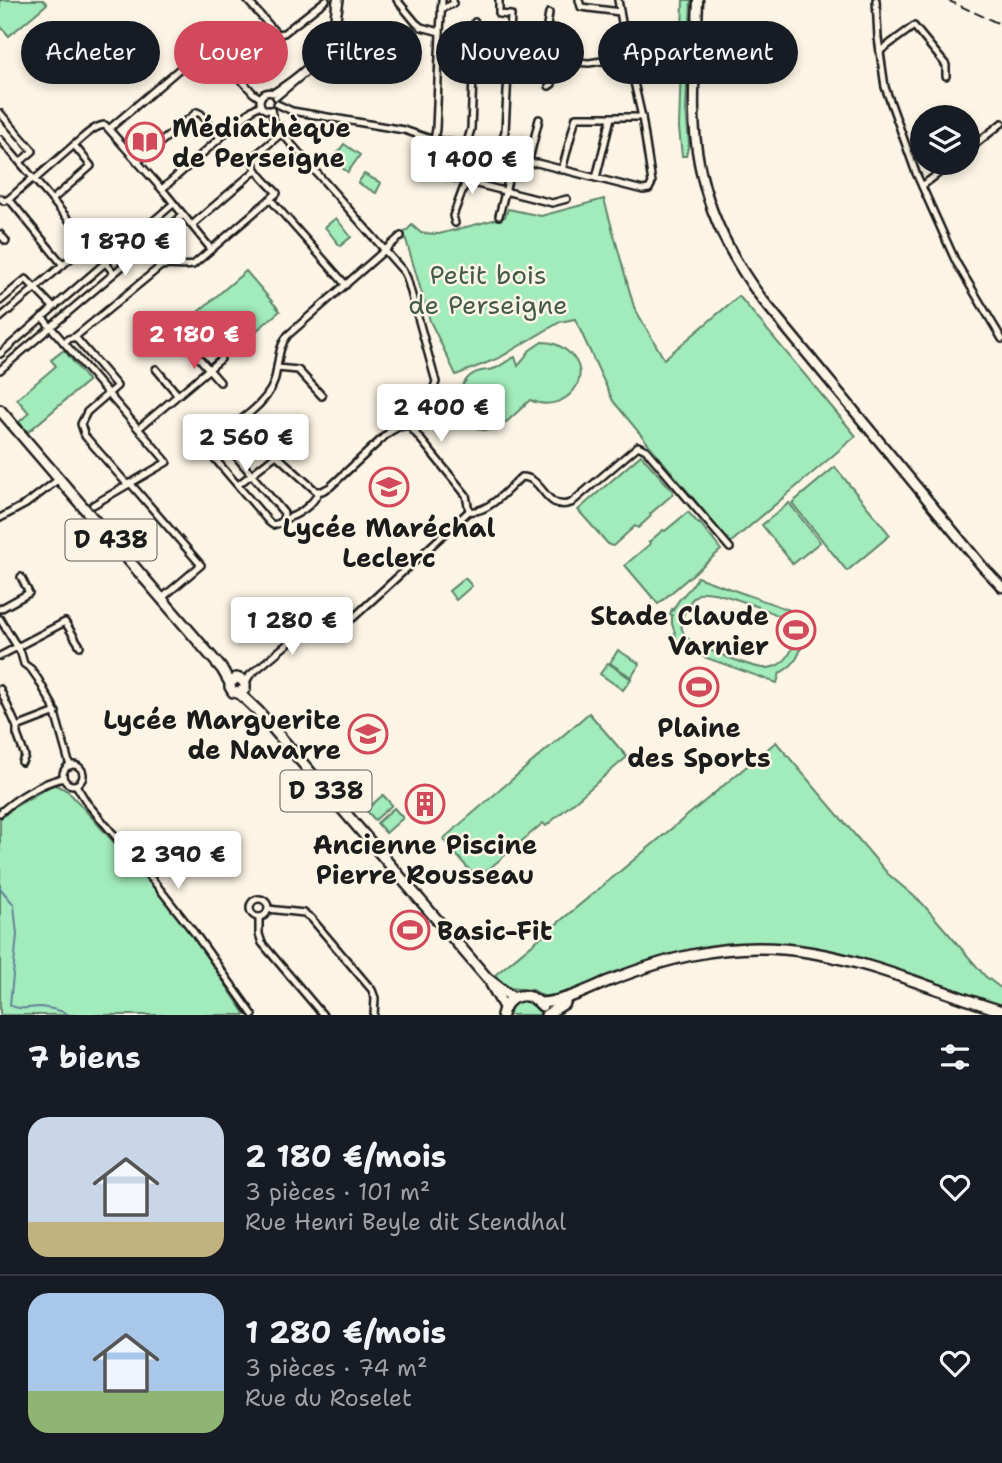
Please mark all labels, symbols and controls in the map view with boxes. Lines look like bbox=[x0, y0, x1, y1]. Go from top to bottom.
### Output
chip: Acheter bbox=[21, 21, 160, 84]
chip: Louer bbox=[174, 21, 288, 84]
chip: Filtres bbox=[302, 21, 422, 84]
chip: Nouveau bbox=[436, 21, 584, 84]
chip: Appartement bbox=[598, 21, 798, 84]
map controls bbox=[910, 105, 980, 175]
button: layers bbox=[910, 105, 980, 175]
place label: Médiathèque de Perseigne bbox=[172, 110, 351, 175]
library icon: Médiathèque de Perseigne bbox=[124, 121, 166, 163]
pin: 1 400 € bbox=[407, 136, 537, 196]
text: 1 400 € bbox=[427, 144, 517, 174]
pin: 1 870 € bbox=[60, 218, 190, 278]
text: 1 870 € bbox=[80, 226, 170, 256]
park label: Petit bois de Perseigne bbox=[408, 257, 568, 322]
pin: 2 180 € bbox=[129, 312, 259, 371]
text: 2 180 € bbox=[149, 319, 239, 349]
pin: 2 400 € bbox=[376, 384, 506, 444]
text: 2 400 € bbox=[393, 392, 489, 422]
pin: 2 560 € bbox=[181, 414, 311, 474]
text: 2 560 € bbox=[199, 422, 293, 452]
school or university icon: Lycée Maréchal Leclerc bbox=[368, 466, 410, 508]
place label: Lycée Maréchal Leclerc bbox=[283, 510, 495, 575]
road number: D 438 bbox=[66, 520, 156, 560]
pin: 1 280 € bbox=[227, 598, 357, 657]
place label: Stade Claude Varnier bbox=[590, 598, 769, 663]
text: 1 280 € bbox=[247, 605, 337, 635]
sports icon: Stade Claude Varnier bbox=[775, 609, 817, 651]
sports icon: Plaine des Sports bbox=[678, 666, 720, 708]
place label: Lycée Marguerite de Navarre bbox=[103, 702, 341, 767]
place label: Plaine des Sports bbox=[627, 710, 771, 775]
school or university icon: Lycée Marguerite de Navarre bbox=[347, 713, 389, 755]
road number: D 338 bbox=[280, 770, 372, 812]
building icon: Ancienne Piscine Pierre Rousseau bbox=[404, 783, 446, 825]
place label: Ancienne Piscine Pierre Rousseau bbox=[313, 827, 537, 892]
pin: 2 390 € bbox=[113, 832, 243, 891]
text: 2 390 € bbox=[130, 839, 226, 869]
sports icon: Basic-Fit bbox=[389, 909, 431, 951]
place label: Basic-Fit bbox=[437, 913, 552, 948]
text: 7 biens bbox=[28, 1037, 141, 1078]
icon: filters bbox=[936, 1038, 974, 1076]
text: 2 180 €/mois bbox=[245, 1136, 446, 1177]
icon: home bbox=[84, 1145, 168, 1229]
icon: heart bbox=[936, 1168, 974, 1206]
text: 3 pièces · 101 m² bbox=[245, 1177, 430, 1207]
text: Rue Henri Beyle dit Stendhal bbox=[245, 1207, 566, 1237]
text: 1 280 €/mois bbox=[245, 1312, 446, 1353]
icon: home bbox=[84, 1321, 168, 1405]
icon: heart bbox=[936, 1344, 974, 1382]
text: 3 pièces · 74 m² bbox=[245, 1353, 428, 1383]
text: Rue du Roselet bbox=[245, 1383, 412, 1413]

